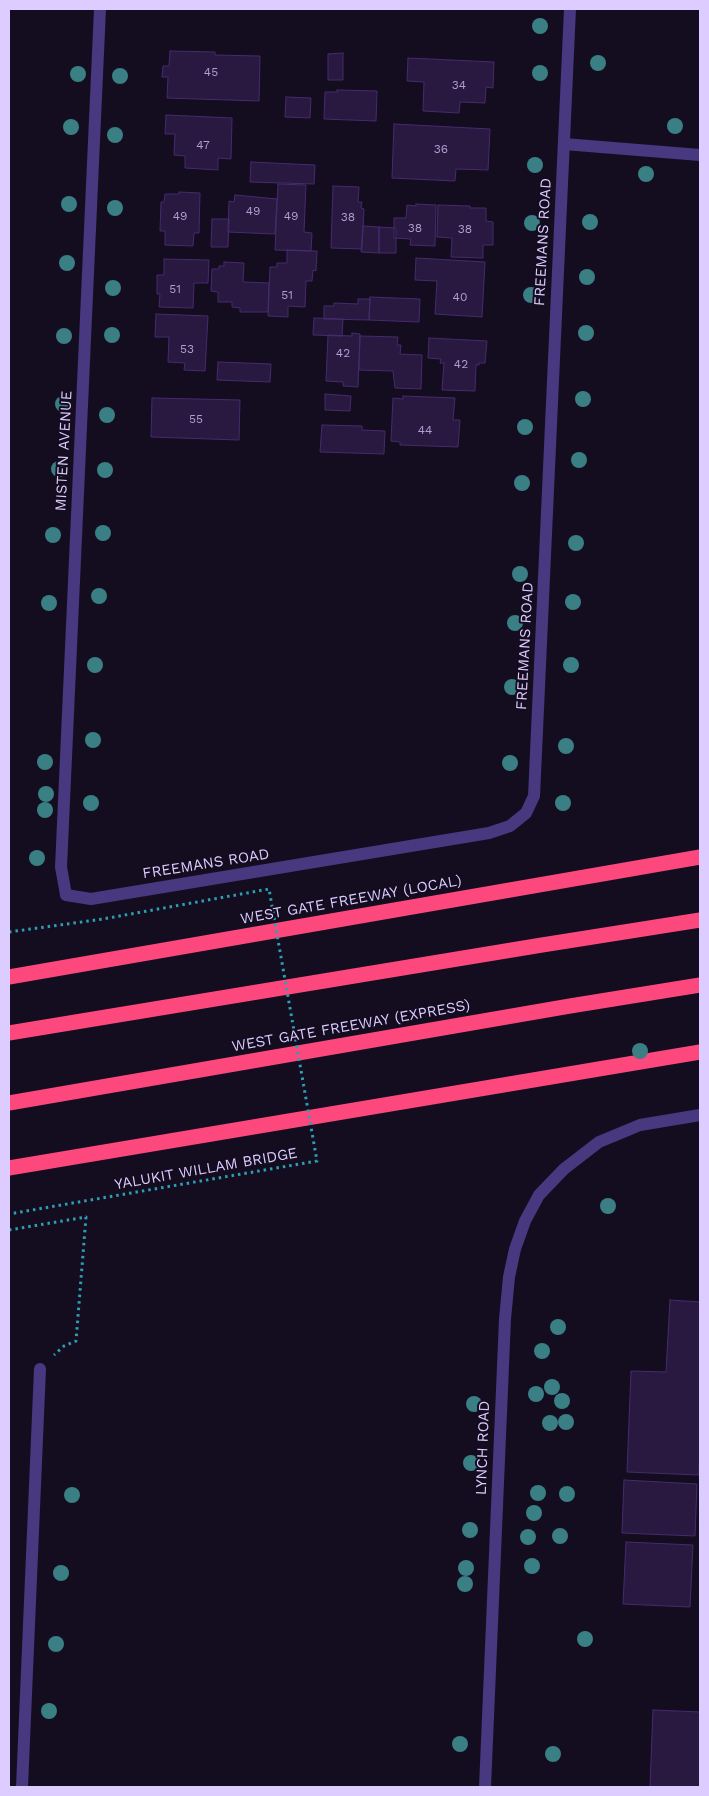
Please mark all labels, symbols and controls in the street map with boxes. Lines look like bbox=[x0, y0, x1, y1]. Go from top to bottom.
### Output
house number: 45 bbox=[204, 65, 218, 79]
house number: 34 bbox=[452, 78, 466, 92]
house number: 47 bbox=[196, 138, 210, 152]
house number: 36 bbox=[434, 142, 448, 156]
street label: FREEMANS ROAD bbox=[531, 178, 555, 306]
house number: 49 bbox=[246, 204, 260, 218]
house number: 49 bbox=[173, 209, 187, 223]
house number: 49 bbox=[284, 209, 298, 223]
house number: 38 bbox=[341, 210, 355, 224]
house number: 38 bbox=[408, 221, 422, 235]
house number: 38 bbox=[458, 222, 472, 236]
house number: 51 bbox=[169, 282, 181, 296]
house number: 51 bbox=[281, 288, 293, 302]
house number: 40 bbox=[453, 290, 467, 304]
house number: 53 bbox=[180, 342, 194, 356]
house number: 42 bbox=[336, 346, 350, 360]
house number: 42 bbox=[454, 357, 468, 371]
street label: MISTEN AVENUE bbox=[52, 390, 76, 512]
house number: 55 bbox=[189, 412, 203, 426]
house number: 44 bbox=[418, 423, 432, 437]
street label: FREEMANS ROAD bbox=[513, 582, 537, 710]
street label: FREEMANS ROAD bbox=[141, 845, 271, 883]
street label: WEST GATE FREEWAY (LOCAL) bbox=[239, 872, 463, 928]
street label: WEST GATE FREEWAY (EXPRESS) bbox=[230, 996, 472, 1056]
street label: YALUKIT WILLAM BRIDGE bbox=[113, 1144, 299, 1194]
street label: LYNCH ROAD bbox=[472, 1400, 494, 1496]

